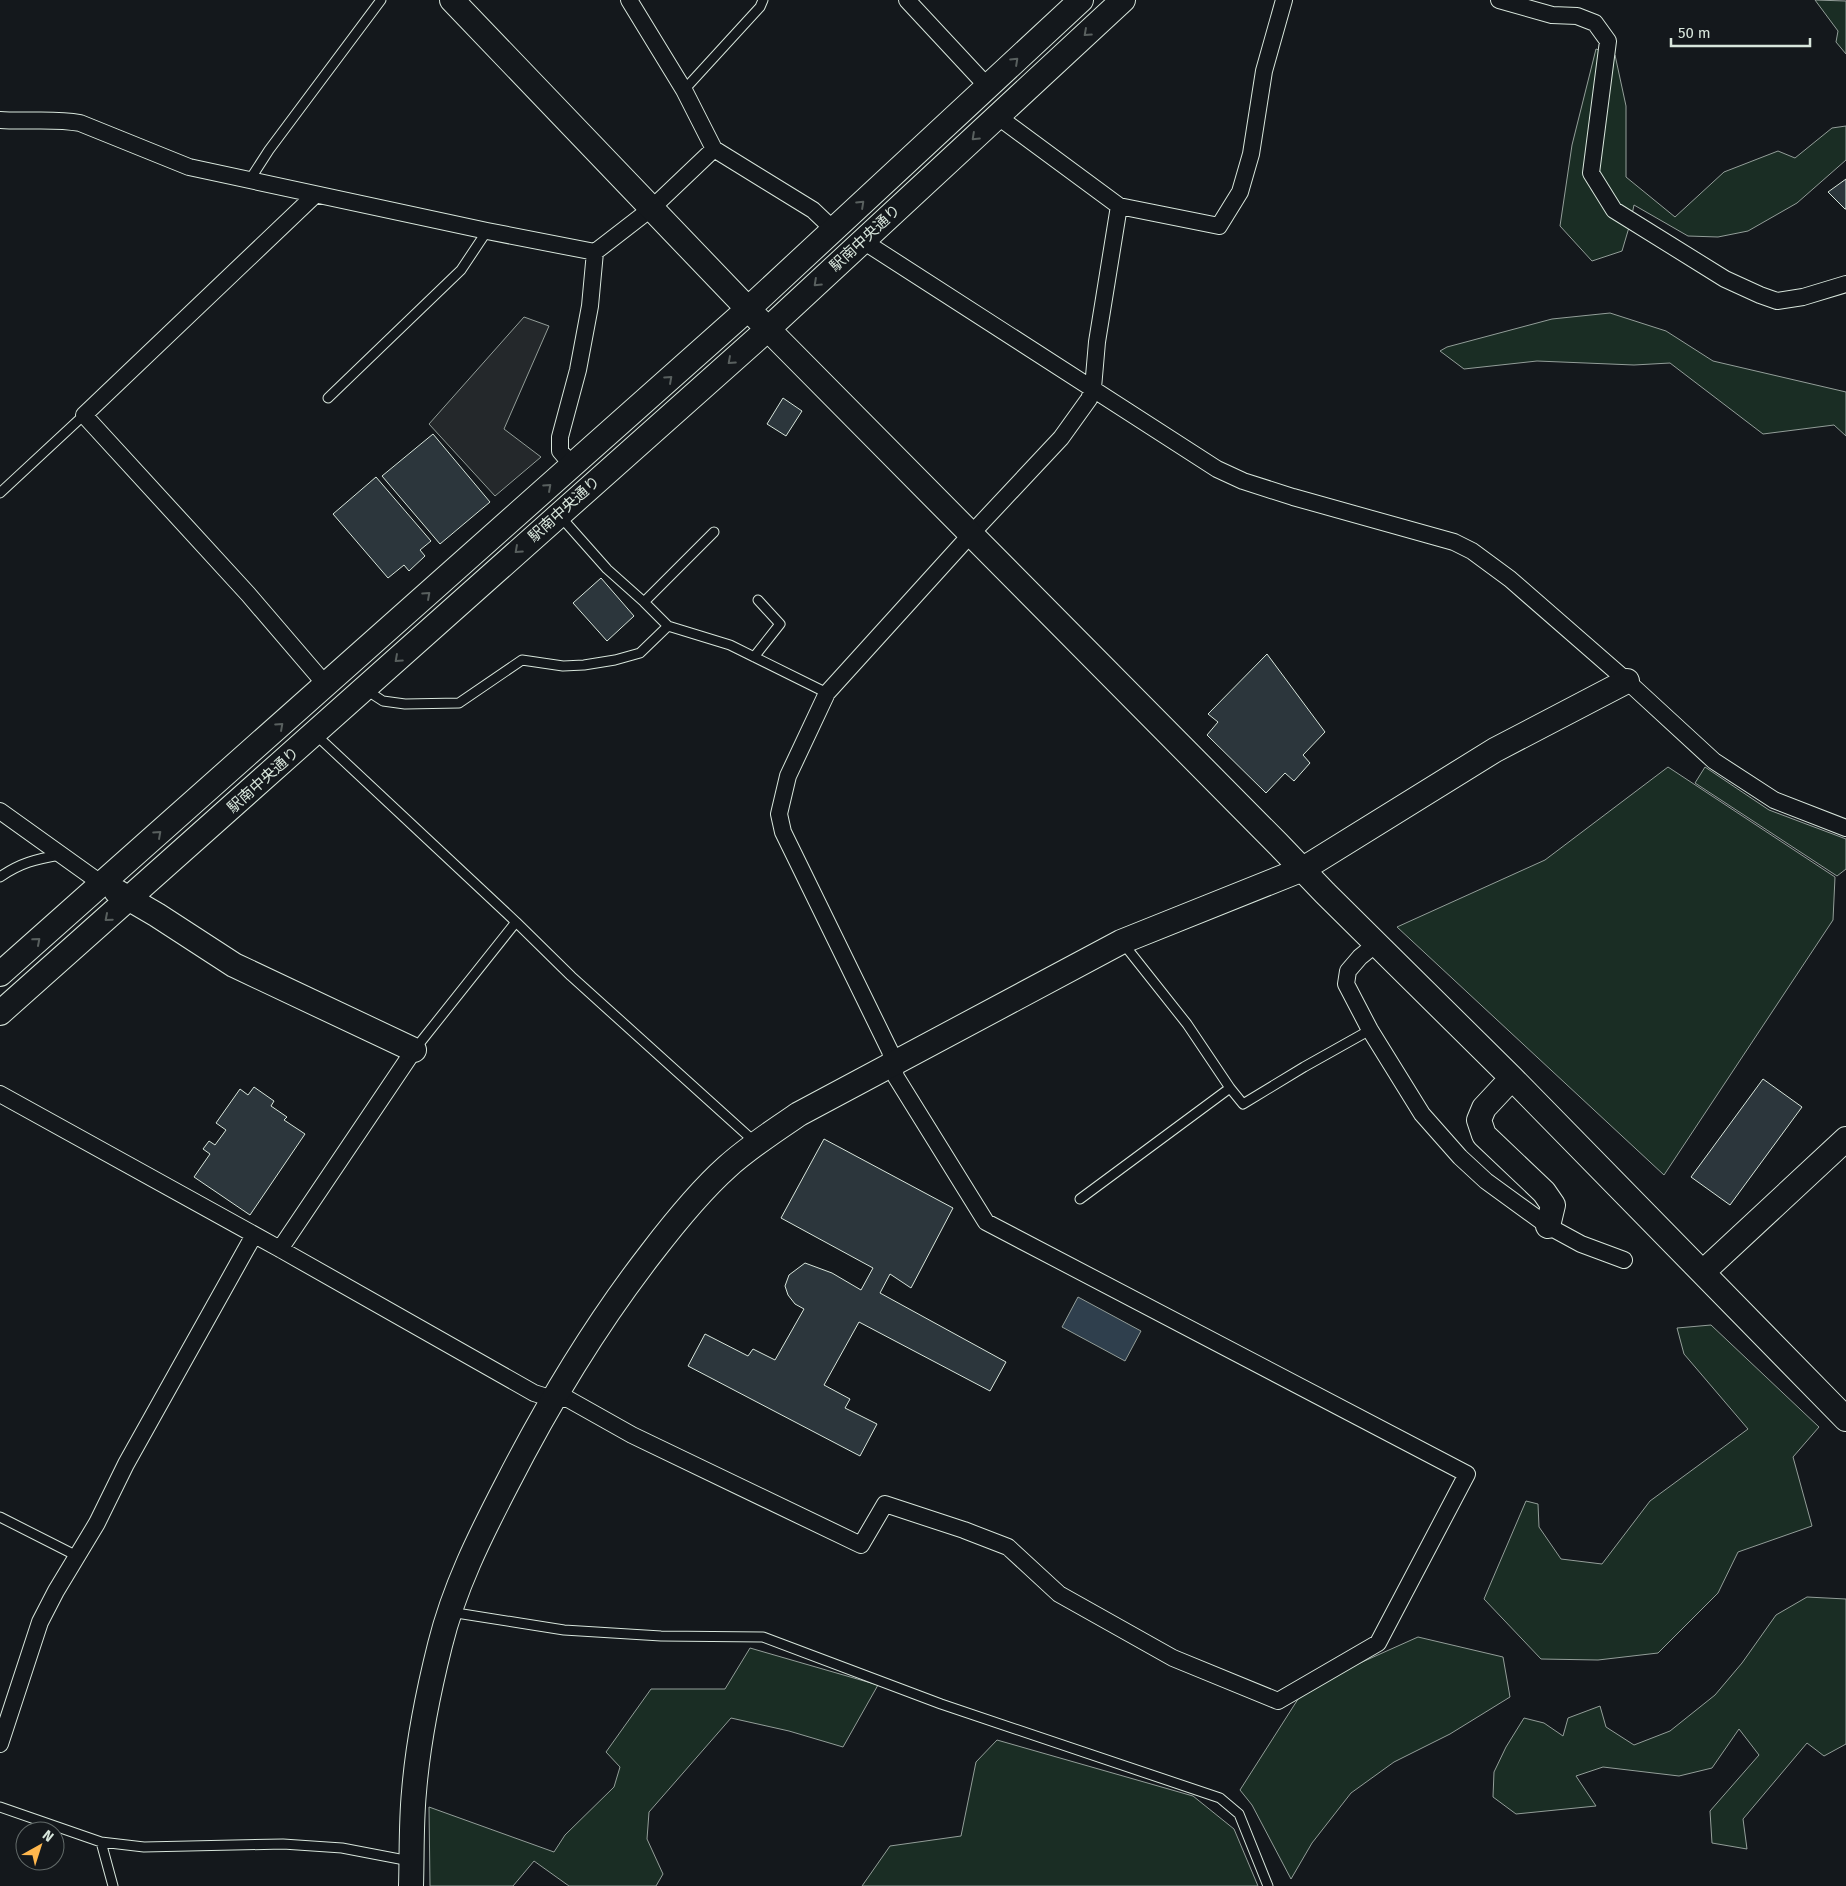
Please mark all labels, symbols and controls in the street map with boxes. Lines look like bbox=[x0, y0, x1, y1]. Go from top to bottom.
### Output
scale bar bbox=[1671, 15, 1810, 47]
text: 50 m bbox=[1678, 24, 1711, 42]
one-way arrow bbox=[1084, 27, 1093, 36]
one-way arrow bbox=[1010, 58, 1019, 67]
one-way arrow bbox=[971, 131, 980, 140]
street label: 駅南中央通り bbox=[826, 201, 904, 275]
one-way arrow bbox=[855, 201, 864, 210]
one-way arrow bbox=[814, 277, 823, 286]
one-way arrow bbox=[728, 355, 737, 364]
one-way arrow bbox=[664, 375, 673, 384]
street label: 駅南中央通り bbox=[525, 472, 603, 546]
one-way arrow bbox=[542, 484, 551, 492]
one-way arrow bbox=[515, 544, 524, 553]
one-way arrow bbox=[421, 591, 430, 600]
one-way arrow bbox=[394, 653, 403, 662]
one-way arrow bbox=[274, 722, 283, 731]
street label: 駅南中央通り bbox=[224, 743, 302, 817]
one-way arrow bbox=[153, 831, 162, 840]
one-way arrow bbox=[105, 912, 114, 921]
one-way arrow bbox=[31, 938, 40, 947]
north arrow bbox=[15, 1821, 65, 1871]
text: N bbox=[39, 1827, 57, 1846]

